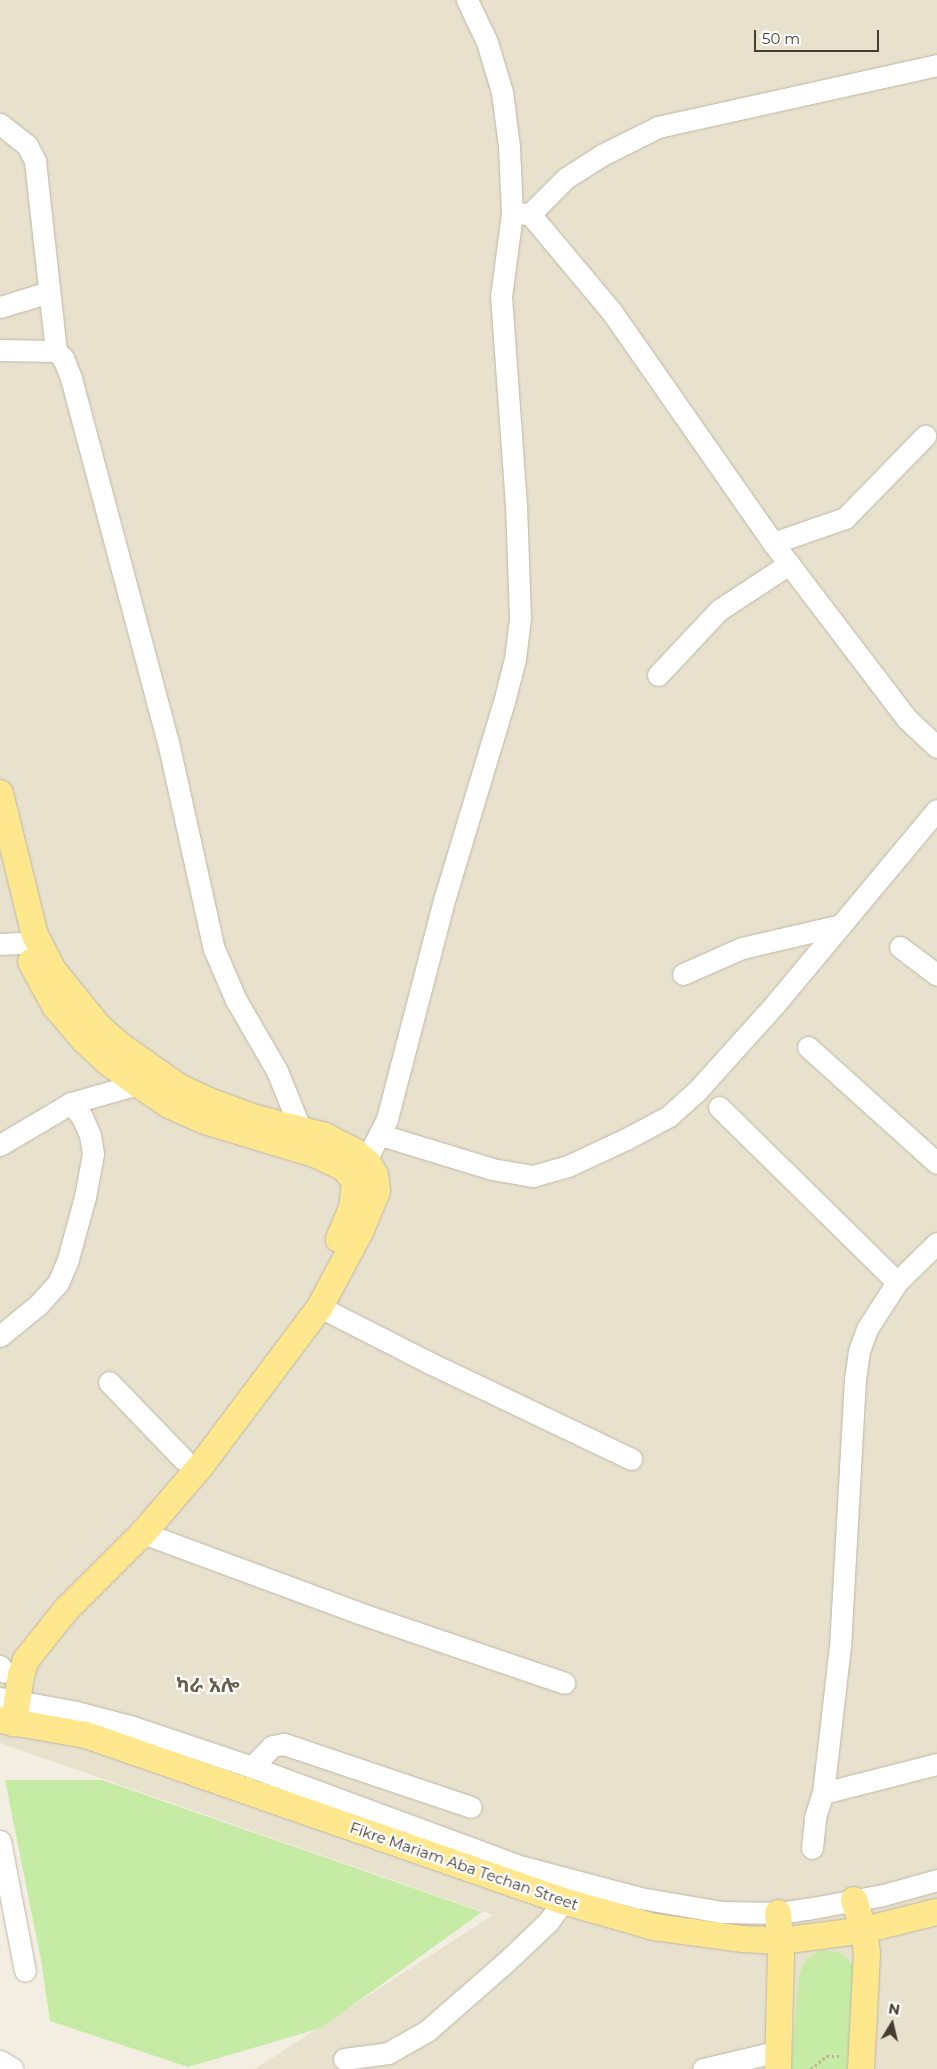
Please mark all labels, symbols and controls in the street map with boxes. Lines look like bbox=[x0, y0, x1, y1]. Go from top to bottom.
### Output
scale bar bbox=[757, 20, 882, 52]
text: 50 m bbox=[762, 29, 800, 48]
district label: ካራ አሎ bbox=[176, 1673, 240, 1697]
street label: Fikre Mariam Aba Techan Street bbox=[347, 1818, 581, 1914]
north arrow bbox=[867, 1999, 917, 2049]
text: N bbox=[887, 1999, 901, 2019]

